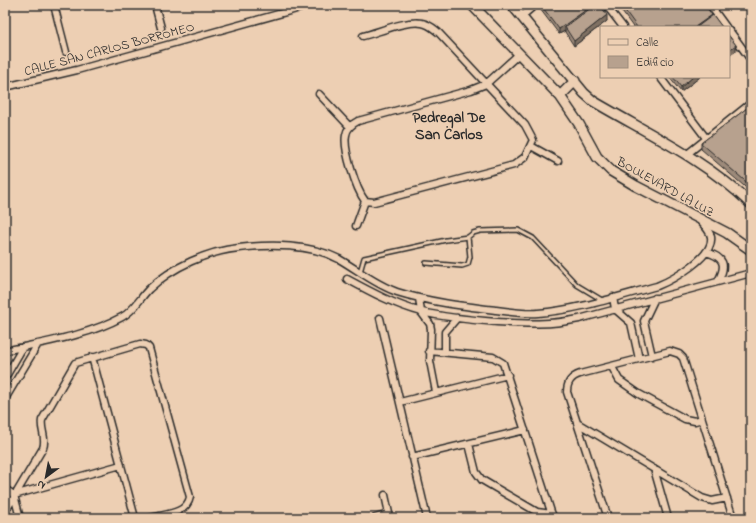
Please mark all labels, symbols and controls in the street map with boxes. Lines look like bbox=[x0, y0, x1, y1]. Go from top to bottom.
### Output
street label: CALLE SAN CARLOS BORROMEO bbox=[22, 18, 197, 81]
legend bbox=[600, 26, 730, 78]
text: Calle bbox=[636, 34, 659, 52]
text: Edificio bbox=[636, 54, 674, 72]
district label: Pedregal De San Carlos bbox=[412, 107, 487, 146]
street label: BOULEVARD LA LUZ bbox=[612, 152, 717, 222]
north arrow bbox=[26, 457, 66, 497]
text: N bbox=[34, 476, 49, 493]

